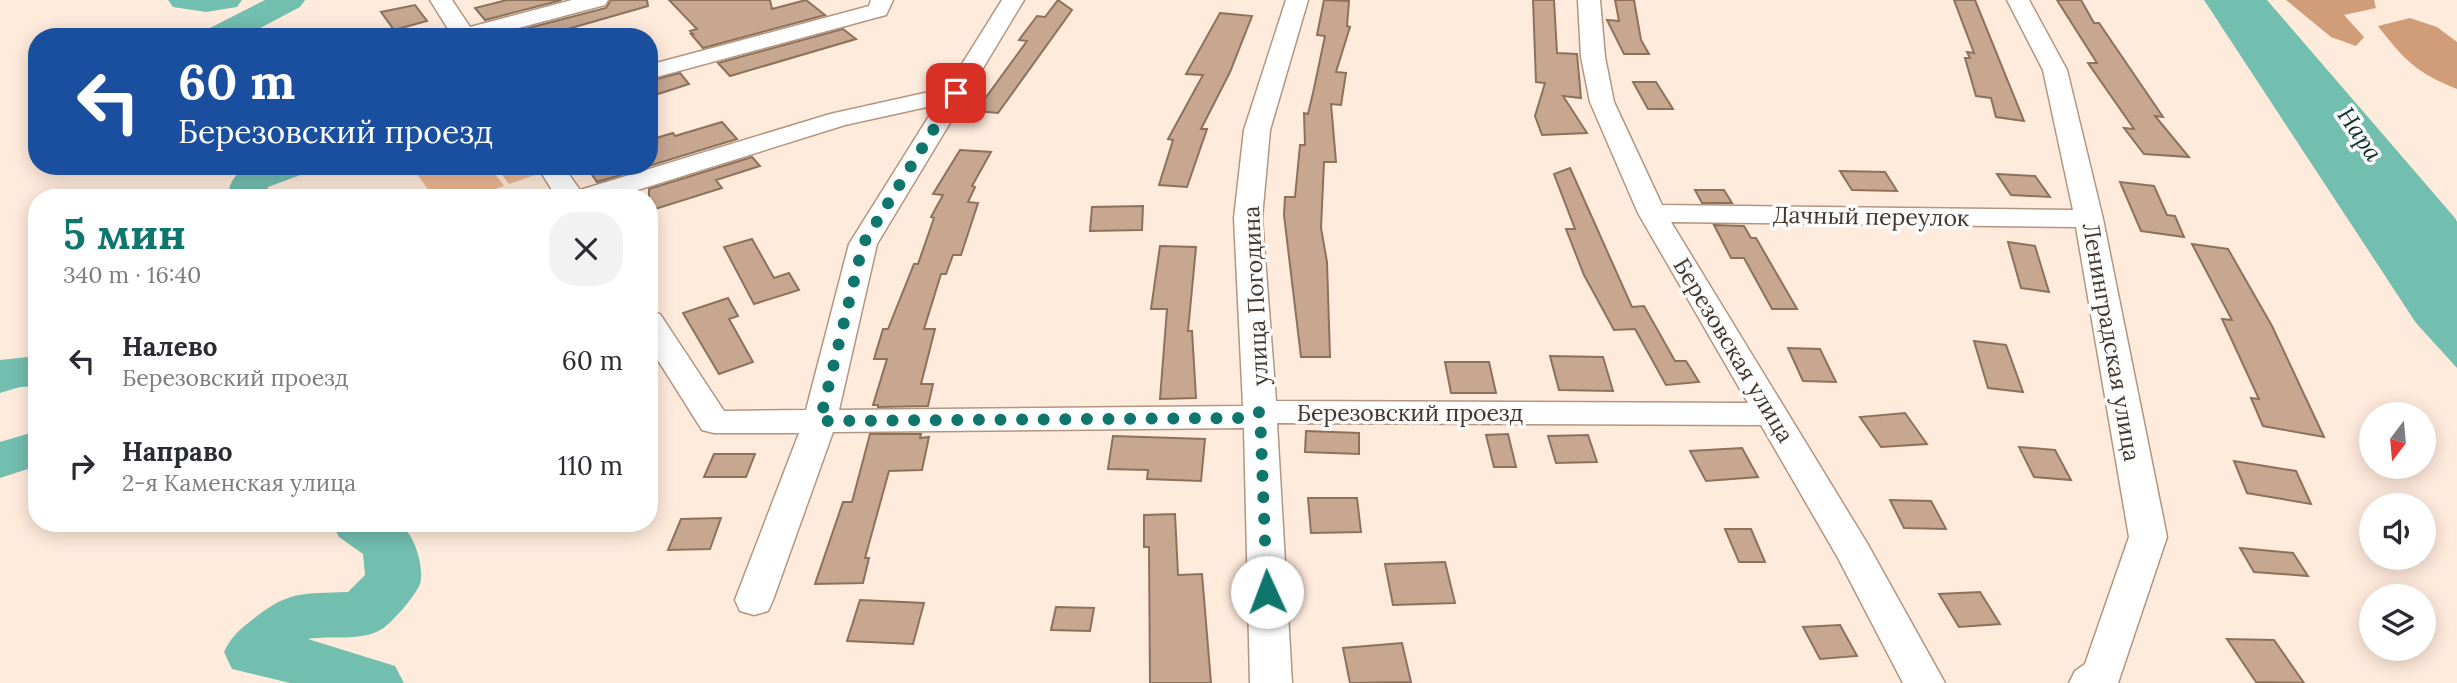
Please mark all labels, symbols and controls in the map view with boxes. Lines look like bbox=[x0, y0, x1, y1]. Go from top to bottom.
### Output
text: 60 m bbox=[178, 50, 295, 112]
icon: left bbox=[63, 56, 154, 147]
pin bbox=[926, 63, 986, 123]
icon: arrive bbox=[937, 74, 975, 112]
water label: Нара bbox=[2331, 101, 2390, 168]
text: Березовский проезд bbox=[178, 111, 493, 152]
street label: Дачный переулок bbox=[1772, 200, 1970, 232]
street label: улица Погодина bbox=[1236, 205, 1274, 387]
text: 5 мин bbox=[63, 207, 186, 261]
button: close bbox=[549, 212, 623, 286]
street label: Ленинградская улица bbox=[2077, 221, 2147, 464]
street label: Березовская улица bbox=[1667, 252, 1801, 448]
text: 340 m · 16:40 bbox=[63, 260, 201, 289]
text: Налево bbox=[122, 330, 218, 363]
icon: left bbox=[63, 342, 101, 380]
text: 60 m bbox=[562, 344, 623, 377]
text: Березовский проезд bbox=[122, 363, 348, 392]
street label: Березовский проезд bbox=[1297, 398, 1523, 427]
north arrow bbox=[2359, 402, 2436, 480]
map controls bbox=[2359, 402, 2436, 661]
text: Направо bbox=[122, 435, 233, 468]
icon: right bbox=[63, 447, 101, 485]
text: 110 m bbox=[558, 449, 623, 482]
text: 2-я Каменская улица bbox=[122, 468, 356, 497]
button: sound bbox=[2359, 493, 2436, 570]
position arrow bbox=[1230, 555, 1304, 629]
button: layers bbox=[2359, 584, 2436, 661]

